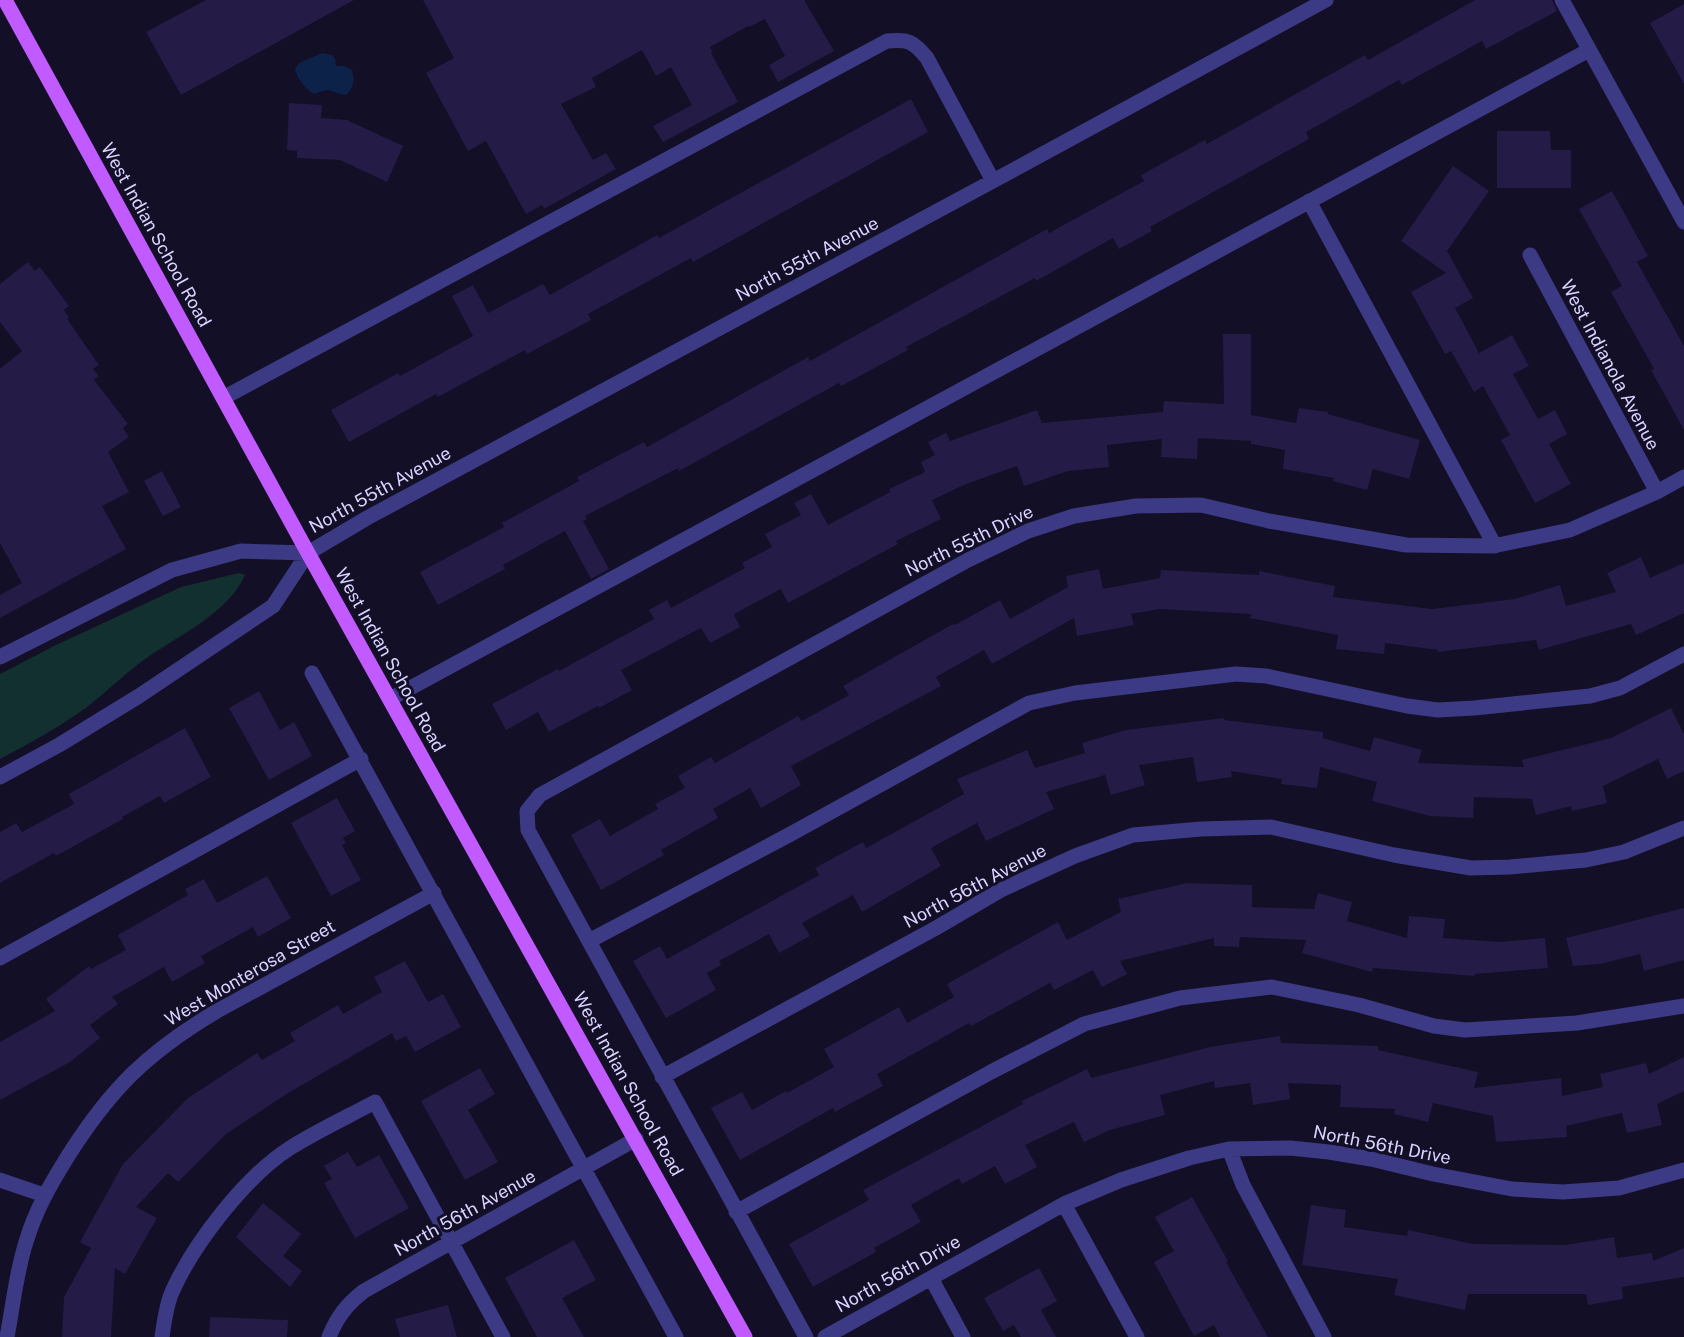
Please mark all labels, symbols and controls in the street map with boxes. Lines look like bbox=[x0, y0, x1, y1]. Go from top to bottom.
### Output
street label: West Indian School Road bbox=[97, 139, 216, 330]
street label: North 55th Avenue bbox=[732, 212, 882, 305]
street label: West Indianola Avenue bbox=[1557, 276, 1664, 453]
street label: North 55th Avenue bbox=[305, 442, 454, 537]
street label: North 55th Drive bbox=[901, 500, 1036, 581]
street label: West Indian School Road bbox=[331, 564, 450, 755]
street label: North 56th Avenue bbox=[900, 839, 1050, 932]
street label: West Monterosa Street bbox=[161, 915, 338, 1030]
street label: West Indian School Road bbox=[569, 988, 688, 1179]
street label: North 56th Drive bbox=[1312, 1121, 1453, 1168]
street label: North 56th Avenue bbox=[390, 1165, 539, 1260]
street label: North 56th Drive bbox=[832, 1231, 964, 1317]

